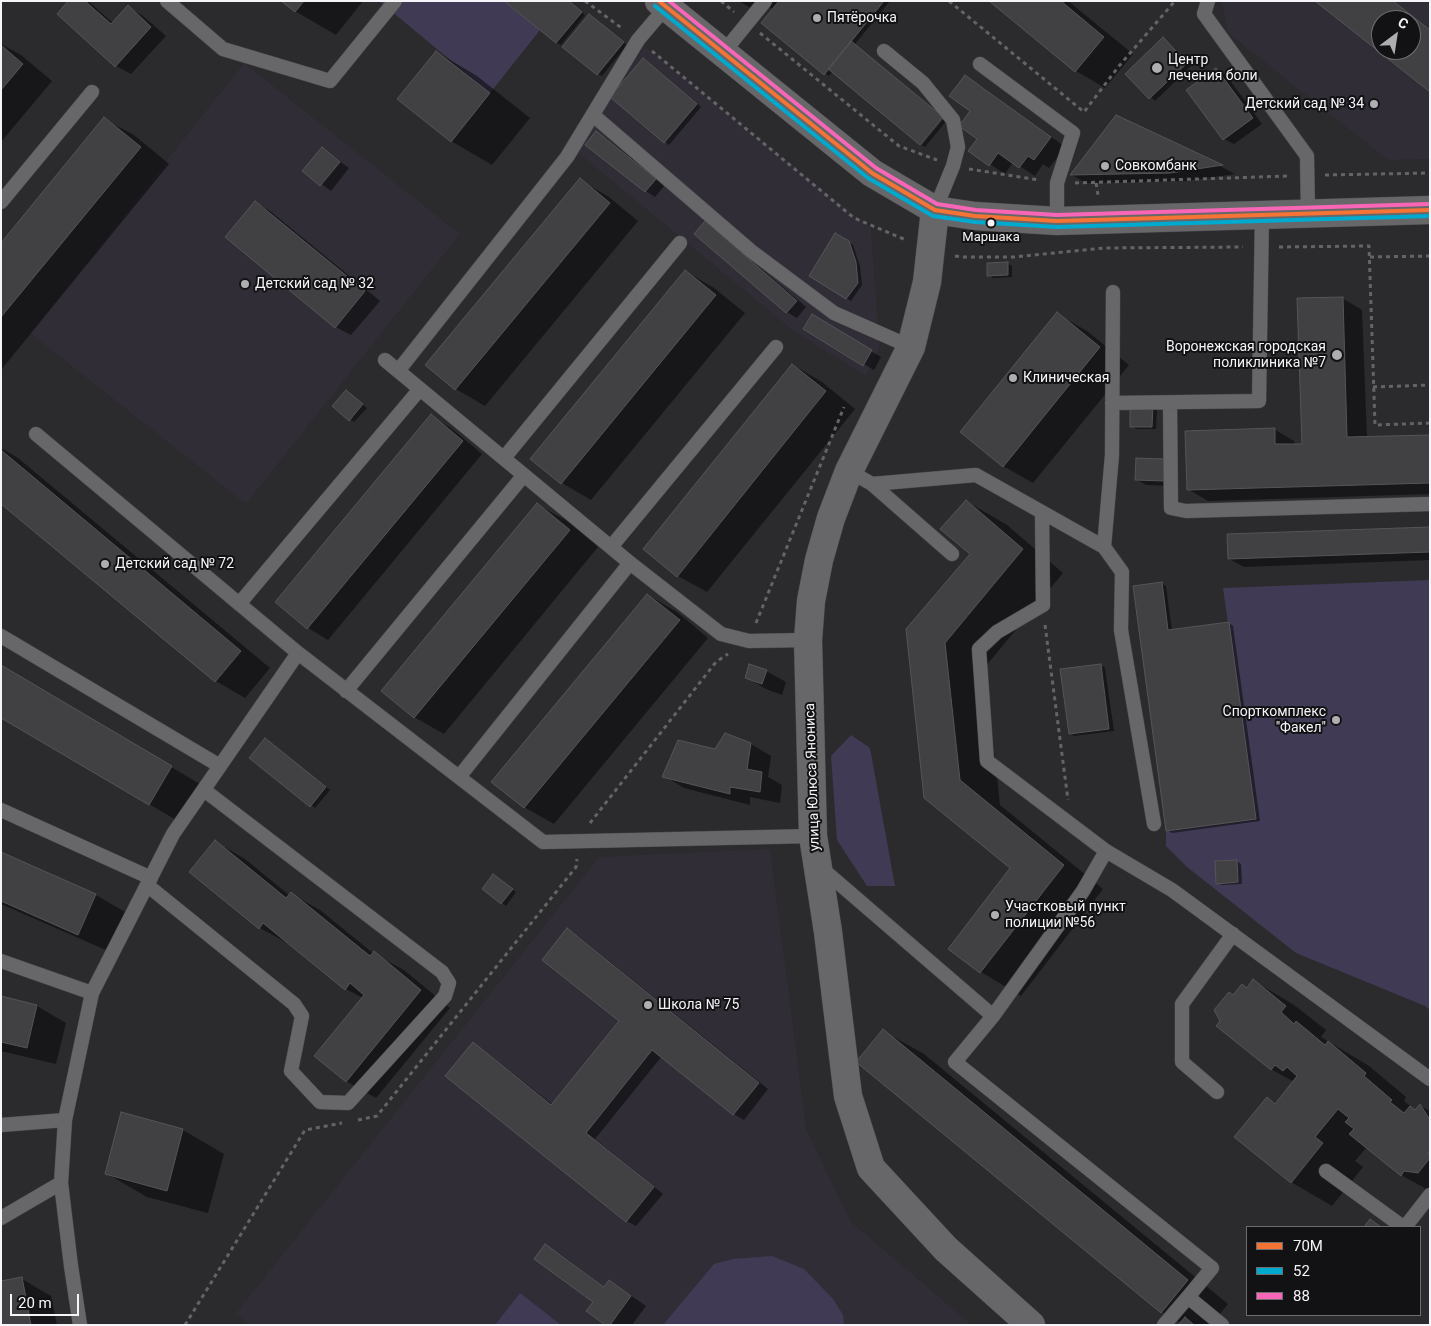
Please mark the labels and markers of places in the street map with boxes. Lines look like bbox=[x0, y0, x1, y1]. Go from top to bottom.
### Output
place label: Пятёрочка bbox=[827, 10, 897, 26]
marker: Пятёрочка bbox=[811, 12, 823, 24]
place label: Центр лечения боли bbox=[1168, 52, 1258, 84]
marker: Центр лечения боли bbox=[1150, 61, 1164, 75]
place label: Детский сад № 34 bbox=[1245, 96, 1364, 112]
marker: Детский сад № 34 bbox=[1368, 98, 1380, 110]
place label: Совкомбанк bbox=[1115, 158, 1197, 174]
marker: Совкомбанк bbox=[1099, 160, 1111, 172]
marker: Маршака bbox=[986, 218, 996, 228]
place label: Маршака bbox=[962, 230, 1020, 246]
place label: Детский сад № 32 bbox=[255, 276, 374, 292]
marker: Детский сад № 32 bbox=[239, 278, 251, 290]
place label: Воронежская городская поликлиника №7 bbox=[1166, 339, 1326, 372]
marker: Воронежская городская поликлиника №7 bbox=[1330, 348, 1344, 362]
place label: Клиническая bbox=[1023, 370, 1110, 386]
marker: Клиническая bbox=[1007, 372, 1019, 384]
place label: Детский сад № 72 bbox=[115, 556, 234, 572]
marker: Детский сад № 72 bbox=[99, 558, 111, 570]
place label: Спорткомплекс "Факел" bbox=[1223, 704, 1326, 736]
marker: Спорткомплекс "Факел" bbox=[1330, 714, 1342, 726]
place label: Участковый пункт полиции №56 bbox=[1005, 899, 1126, 932]
marker: Участковый пункт полиции №56 bbox=[989, 909, 1001, 921]
place label: Школа № 75 bbox=[658, 997, 739, 1013]
marker: Школа № 75 bbox=[642, 999, 654, 1011]

